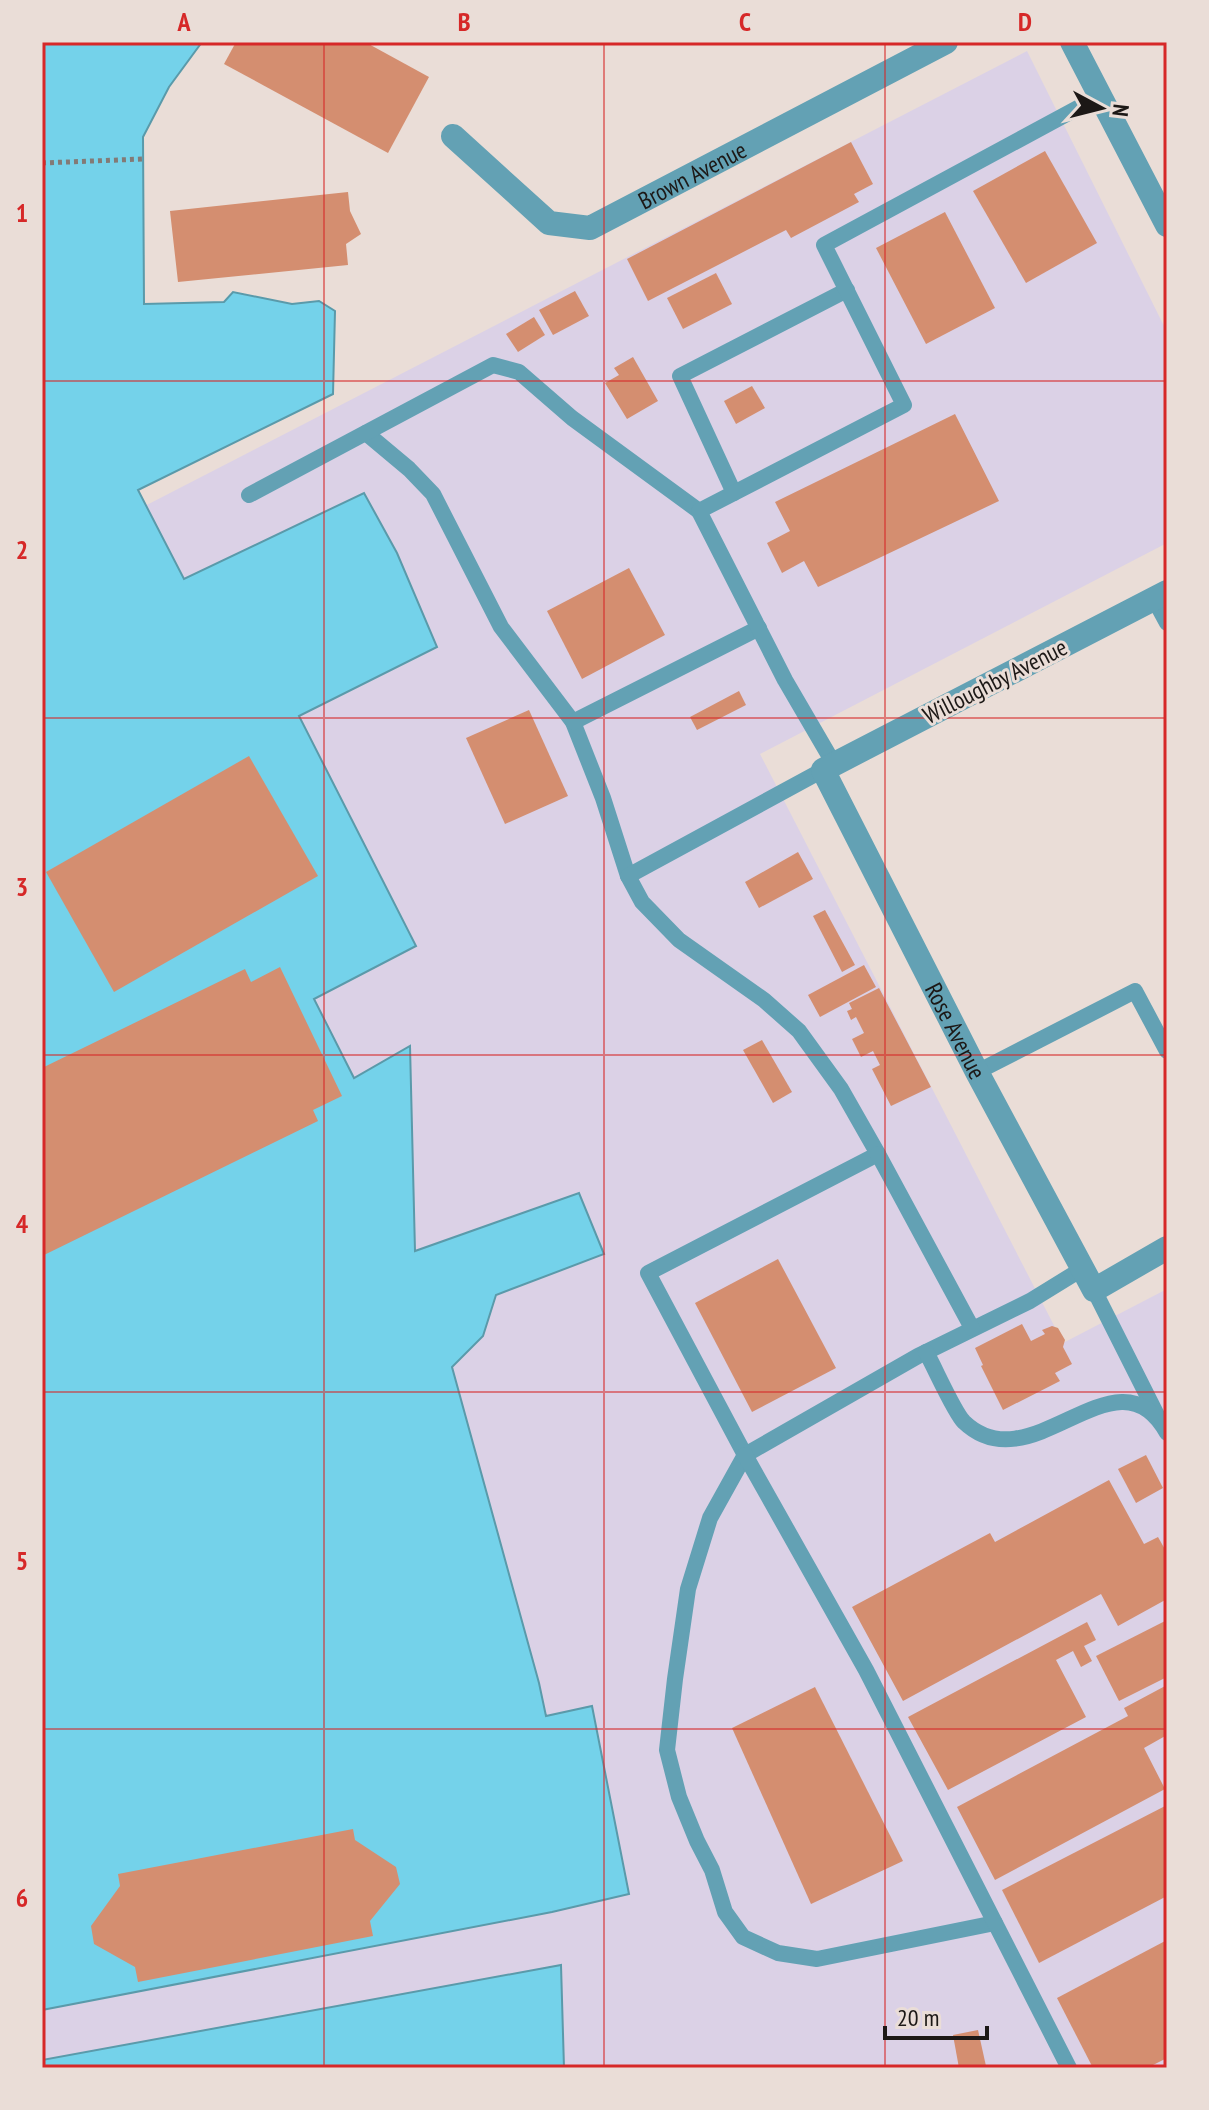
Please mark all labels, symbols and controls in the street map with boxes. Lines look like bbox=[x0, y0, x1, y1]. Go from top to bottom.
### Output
text: A bbox=[176, 5, 191, 38]
text: B bbox=[458, 5, 471, 38]
text: C bbox=[739, 5, 751, 38]
text: D bbox=[1018, 5, 1032, 38]
north arrow bbox=[1061, 68, 1141, 148]
text: N bbox=[1106, 103, 1135, 118]
street label: Brown Avenue bbox=[633, 134, 751, 216]
text: 1 bbox=[16, 196, 28, 229]
text: 2 bbox=[16, 533, 28, 566]
street label: Willoughby Avenue bbox=[918, 631, 1072, 731]
text: 3 bbox=[16, 870, 28, 903]
street label: Rose Avenue bbox=[918, 977, 993, 1084]
text: 4 bbox=[16, 1207, 29, 1240]
text: 5 bbox=[16, 1544, 28, 1577]
text: 6 bbox=[16, 1881, 28, 1914]
scale bar bbox=[885, 1990, 987, 2040]
text: 20 m bbox=[897, 2002, 939, 2033]

